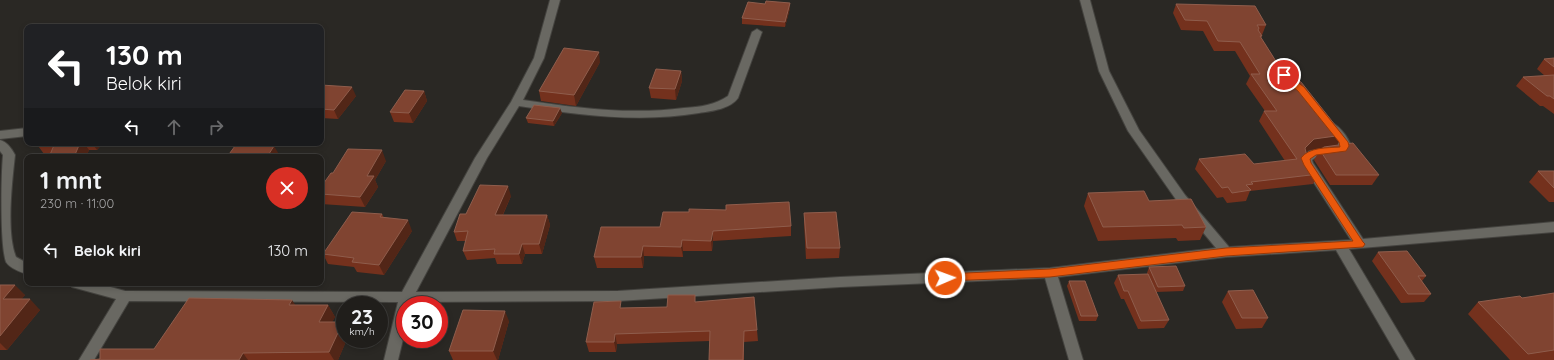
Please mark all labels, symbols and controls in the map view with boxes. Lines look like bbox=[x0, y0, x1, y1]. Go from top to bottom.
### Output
text: 130 m bbox=[106, 37, 183, 72]
icon: left bbox=[40, 40, 92, 92]
pin bbox=[1267, 58, 1301, 92]
icon: arrive bbox=[1273, 64, 1295, 86]
text: Belok kiri bbox=[106, 72, 182, 95]
icon: left bbox=[121, 116, 143, 138]
icon: ahead bbox=[163, 116, 185, 138]
icon: right bbox=[205, 116, 227, 138]
text: 1 mnt bbox=[40, 165, 102, 195]
button: close bbox=[266, 167, 308, 209]
text: 230 m · 11:00 bbox=[40, 195, 114, 211]
icon: left bbox=[40, 239, 62, 261]
text: Belok kiri bbox=[74, 241, 141, 260]
text: 130 m bbox=[268, 241, 308, 260]
position arrow bbox=[924, 257, 966, 299]
speed limit sign: 30 bbox=[396, 296, 448, 348]
text: 23 bbox=[351, 304, 373, 329]
text: km/h bbox=[349, 325, 375, 338]

